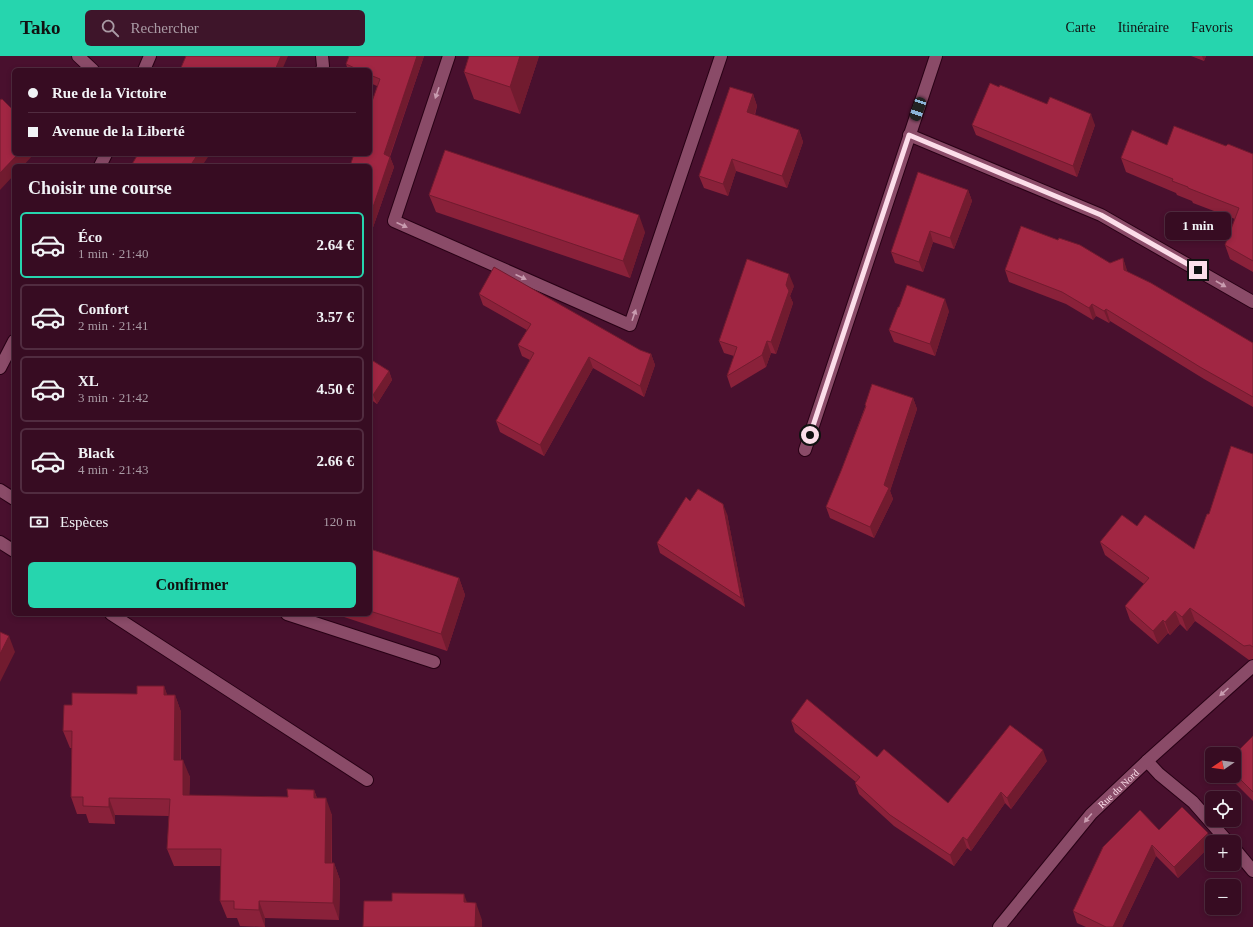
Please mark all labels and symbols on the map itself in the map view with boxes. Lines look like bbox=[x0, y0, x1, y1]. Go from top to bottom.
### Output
one-way arrow bbox=[433, 87, 439, 99]
car bbox=[908, 96, 928, 122]
callout: 1 min bbox=[1165, 212, 1231, 240]
one-way arrow bbox=[396, 222, 407, 228]
route end bbox=[1189, 261, 1207, 279]
one-way arrow bbox=[515, 274, 526, 280]
one-way arrow bbox=[1215, 280, 1227, 287]
one-way arrow bbox=[631, 309, 637, 321]
route start bbox=[801, 426, 819, 444]
one-way arrow bbox=[1219, 687, 1229, 697]
north arrow bbox=[1205, 747, 1241, 783]
street label: Rue du Nord bbox=[1096, 767, 1141, 810]
one-way arrow bbox=[1083, 813, 1092, 824]

